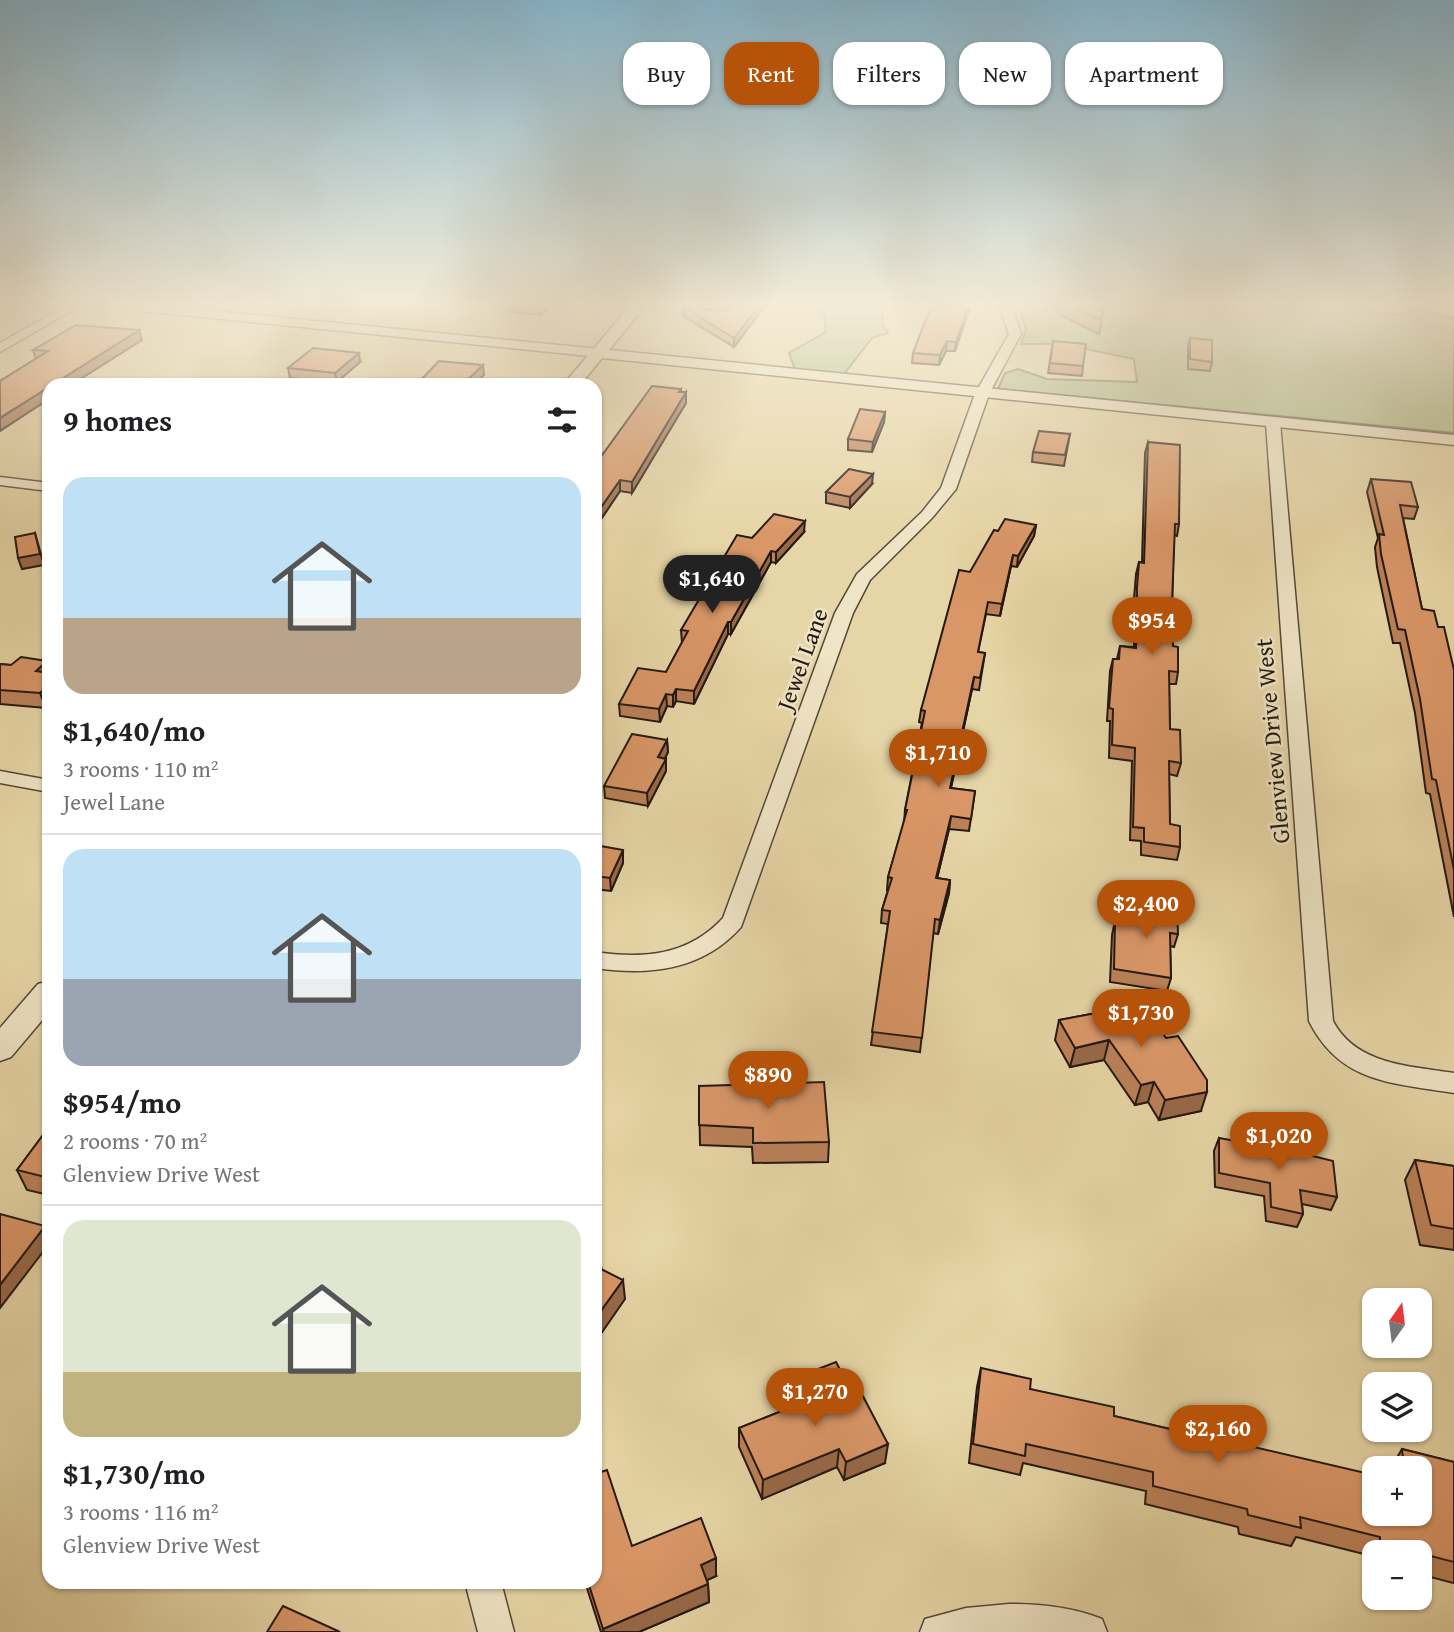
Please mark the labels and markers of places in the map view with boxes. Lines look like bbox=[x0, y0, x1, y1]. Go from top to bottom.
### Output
pin: $1,640 bbox=[655, 556, 769, 615]
pin: $954 bbox=[1111, 598, 1193, 657]
pin: $1,710 bbox=[881, 730, 995, 789]
pin: $2,400 bbox=[1089, 880, 1203, 940]
pin: $1,730 bbox=[1084, 990, 1198, 1049]
pin: $890 bbox=[727, 1052, 809, 1111]
pin: $1,020 bbox=[1222, 1112, 1336, 1172]
pin: $1,270 bbox=[758, 1368, 872, 1428]
pin: $2,160 bbox=[1161, 1406, 1275, 1465]

